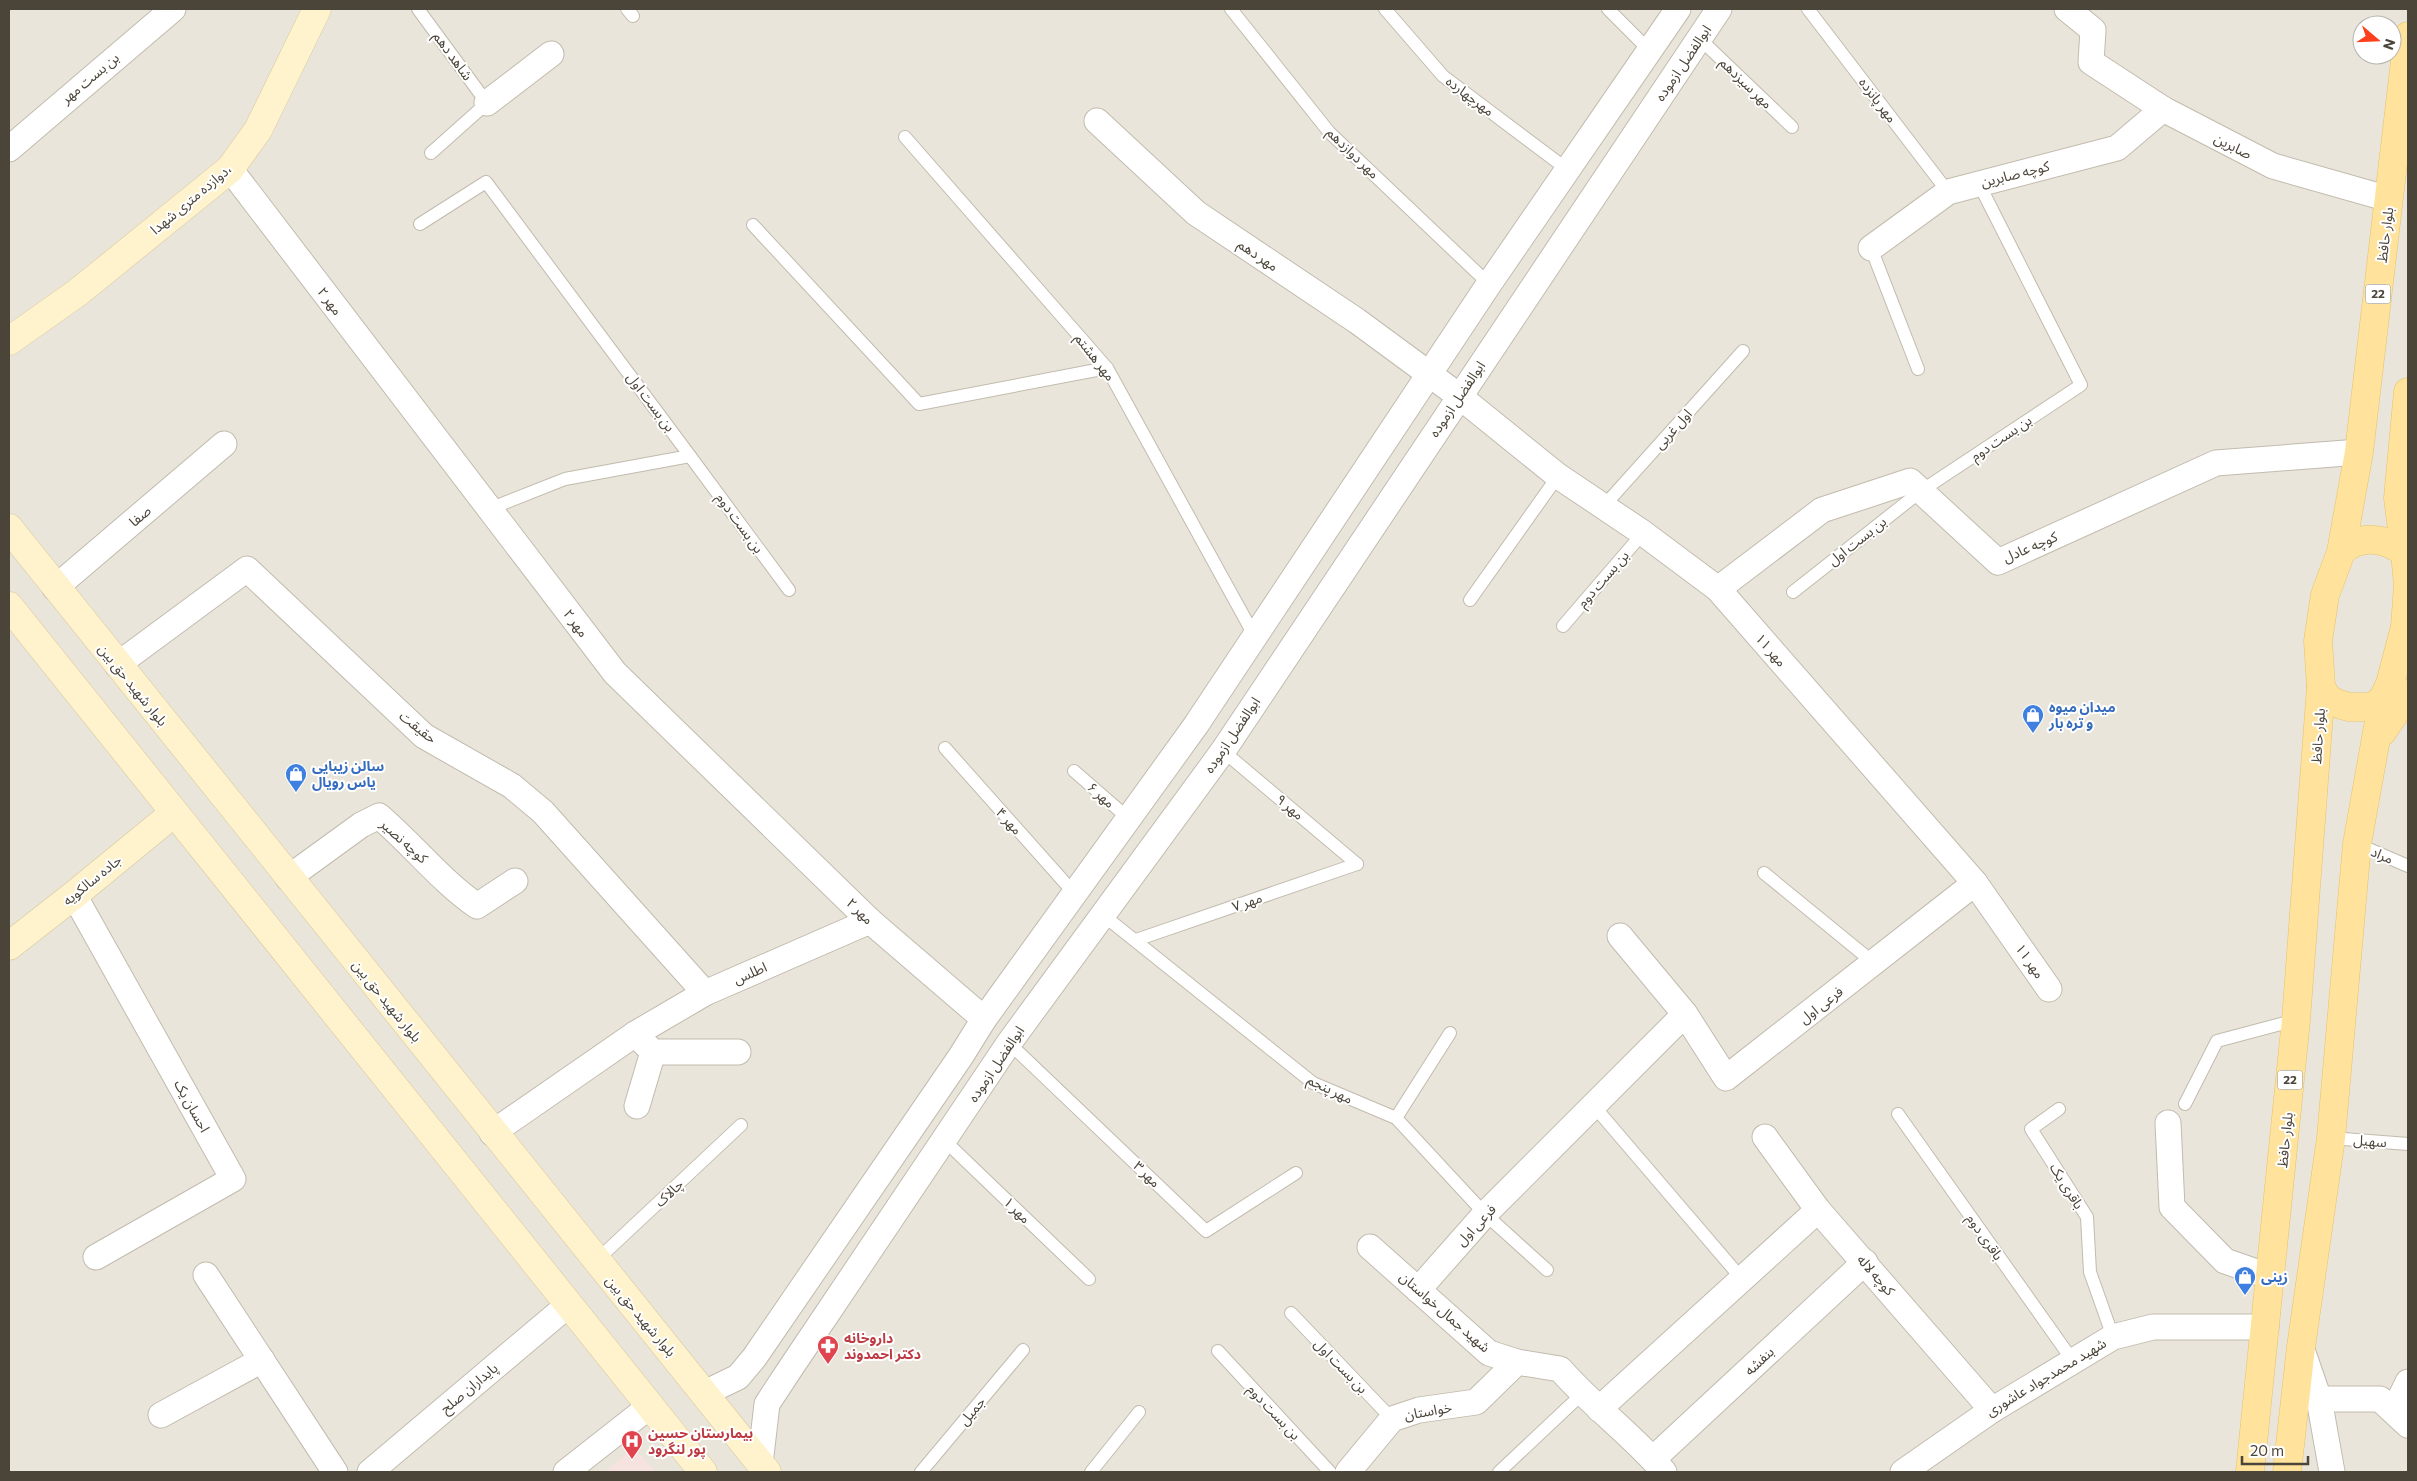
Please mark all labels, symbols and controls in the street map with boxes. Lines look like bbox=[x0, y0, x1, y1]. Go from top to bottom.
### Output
north arrow bbox=[2352, 15, 2402, 65]
street label: ابوالفضل ازموده bbox=[1651, 21, 1715, 105]
street label: شاهد دهم bbox=[428, 28, 477, 85]
text: N bbox=[2380, 37, 2400, 52]
street label: بن بست مهر bbox=[57, 48, 123, 108]
street label: مهر سیزدهم bbox=[1714, 53, 1776, 114]
street label: مهرچهارده bbox=[1442, 72, 1498, 121]
street label: مهر پانزده bbox=[1854, 74, 1901, 127]
street label: مهر دوازدهم bbox=[1322, 124, 1383, 184]
street label: صابرین bbox=[2211, 129, 2255, 163]
street label: کوچه صابرین bbox=[1979, 157, 2052, 192]
street label: دوازده متری شهدا، bbox=[147, 160, 235, 238]
street label: بلوار حافظ bbox=[2373, 206, 2397, 264]
street label: مهر دهم bbox=[1233, 235, 1282, 277]
street label: مهر ۲ bbox=[314, 283, 346, 319]
road number: 22 bbox=[2366, 284, 2390, 304]
street label: مهر هشتم bbox=[1069, 330, 1119, 386]
street label: ابوالفضل ازموده bbox=[1425, 357, 1489, 441]
street label: بن بست اول bbox=[623, 369, 679, 435]
street label: اول غربی bbox=[1650, 405, 1696, 453]
street label: بن بست دوم bbox=[1967, 411, 2036, 467]
street label: بن بست دوم bbox=[711, 489, 768, 558]
street label: صفا bbox=[125, 501, 154, 530]
street label: بن بست اول bbox=[1824, 512, 1890, 570]
street label: کوچه عادل bbox=[2000, 527, 2061, 568]
street label: بن بست دوم bbox=[1573, 546, 1634, 613]
street label: مهر ۲ bbox=[560, 605, 592, 641]
street label: مهر ۱۱ bbox=[1752, 629, 1790, 671]
street label: بلوار شهید حق بین bbox=[94, 640, 172, 731]
street label: ابوالفضل ازموده bbox=[1200, 693, 1264, 777]
place label: میدان میوه و تره بار bbox=[2048, 698, 2116, 732]
shop icon: میدان میوه و تره بار bbox=[2021, 703, 2045, 734]
street label: حقیقت bbox=[396, 707, 440, 746]
street label: بلوار حافظ bbox=[2307, 707, 2329, 765]
place label: سالن زیبایی یاس رویال bbox=[312, 757, 384, 791]
shop icon: سالن زیبایی یاس رویال bbox=[284, 762, 308, 793]
street label: مهر ۶ bbox=[1084, 778, 1118, 812]
street label: مهر ۹ bbox=[1272, 790, 1308, 824]
street label: مهر ۴ bbox=[992, 804, 1026, 838]
street label: کوچه نصیر bbox=[375, 814, 432, 868]
street label: مراد bbox=[2368, 842, 2396, 868]
street label: جاده سالکویه bbox=[59, 851, 125, 909]
street label: مهر ۷ bbox=[1230, 888, 1264, 916]
street label: مهر ۲ bbox=[843, 894, 877, 928]
street label: مهر ۱۱ bbox=[2012, 940, 2048, 982]
street label: بلوار شهید حق بین bbox=[348, 956, 426, 1047]
street label: اطلس bbox=[730, 958, 770, 988]
street label: فرعی اول bbox=[1795, 982, 1847, 1028]
street label: ابوالفضل ازموده bbox=[964, 1022, 1028, 1106]
street label: مهر پنجم bbox=[1303, 1070, 1356, 1110]
road number: 22 bbox=[2278, 1070, 2302, 1090]
street label: احسان یک bbox=[170, 1076, 214, 1136]
street label: بلوار حافظ bbox=[2273, 1111, 2297, 1169]
street label: سهیل bbox=[2353, 1131, 2387, 1151]
street label: مهر ۳ bbox=[1130, 1157, 1164, 1191]
street label: باقری یک bbox=[2046, 1160, 2088, 1213]
street label: چالاک bbox=[651, 1175, 688, 1212]
street label: مهر ۱ bbox=[1000, 1193, 1034, 1227]
street label: فرعی اول bbox=[1452, 1200, 1500, 1250]
street label: باقری دوم bbox=[1961, 1210, 2008, 1265]
street label: کوچه لاله bbox=[1852, 1251, 1899, 1300]
shop icon: زینی bbox=[2233, 1265, 2257, 1296]
street label: شهید جمال خواستان bbox=[1396, 1268, 1494, 1356]
place label: زینی bbox=[2261, 1268, 2288, 1286]
street label: بلوار شهید حق بین bbox=[601, 1272, 680, 1361]
place label: داروخانه دکتر احمدوند bbox=[844, 1329, 921, 1363]
pharmacy icon: داروخانه دکتر احمدوند bbox=[816, 1334, 840, 1365]
street label: شهید محمدجواد عاشوری bbox=[1983, 1334, 2109, 1420]
street label: بن بست اول bbox=[1310, 1335, 1372, 1397]
street label: بنفشه bbox=[1740, 1343, 1777, 1379]
street label: پایداران صلح bbox=[437, 1359, 503, 1419]
street label: بن بست دوم bbox=[1242, 1380, 1305, 1445]
street label: جمیل bbox=[955, 1393, 989, 1429]
street label: خواستان bbox=[1403, 1398, 1453, 1424]
place label: بیمارستان حسین پور لنگرود bbox=[648, 1424, 753, 1459]
hospital icon: بیمارستان حسین پور لنگرود bbox=[620, 1429, 644, 1460]
scale bar bbox=[2242, 1434, 2308, 1466]
text: 20 m bbox=[2250, 1441, 2284, 1459]

